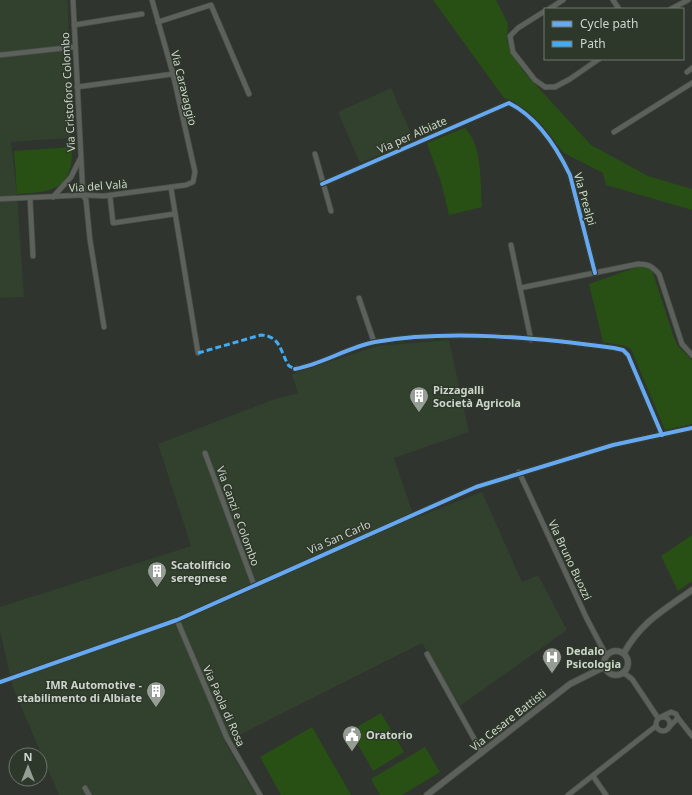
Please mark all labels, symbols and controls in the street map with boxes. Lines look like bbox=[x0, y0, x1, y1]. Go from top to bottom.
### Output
legend bbox=[544, 8, 684, 60]
text: Cycle path bbox=[580, 15, 638, 32]
street label: Via Cristoforo Colombo bbox=[57, 31, 78, 152]
text: Path bbox=[580, 35, 606, 52]
street label: Via Caravaggio bbox=[168, 49, 201, 127]
street label: Via per Albiate bbox=[375, 113, 449, 157]
street label: Via Prealpi bbox=[571, 171, 600, 227]
street label: Via del Valà bbox=[68, 176, 128, 195]
place label: Pizzagalli Società Agricola bbox=[433, 382, 521, 410]
building icon: Pizzagalli Società Agricola bbox=[408, 385, 430, 413]
street label: Via Canzi e Colombo bbox=[213, 464, 264, 568]
street label: Via San Carlo bbox=[305, 516, 373, 557]
street label: Via Bruno Buozzi bbox=[545, 517, 596, 602]
place label: Scatolificio seregnese bbox=[171, 557, 231, 585]
building icon: Scatolificio seregnese bbox=[146, 560, 168, 588]
place label: Dedalo Psicologia bbox=[566, 643, 621, 671]
hospital icon: Dedalo Psicologia bbox=[541, 646, 563, 674]
street label: Via Paola di Rosa bbox=[200, 663, 249, 749]
place label: IMR Automotive - stabilimento di Albiate bbox=[17, 677, 142, 705]
building icon: IMR Automotive - stabilimento di Albiate bbox=[145, 680, 167, 708]
street label: Via Cesare Battisti bbox=[467, 685, 549, 754]
public building icon: Oratorio bbox=[341, 724, 363, 752]
place label: Oratorio bbox=[366, 727, 413, 742]
north arrow bbox=[8, 747, 48, 787]
text: N bbox=[24, 749, 32, 764]

